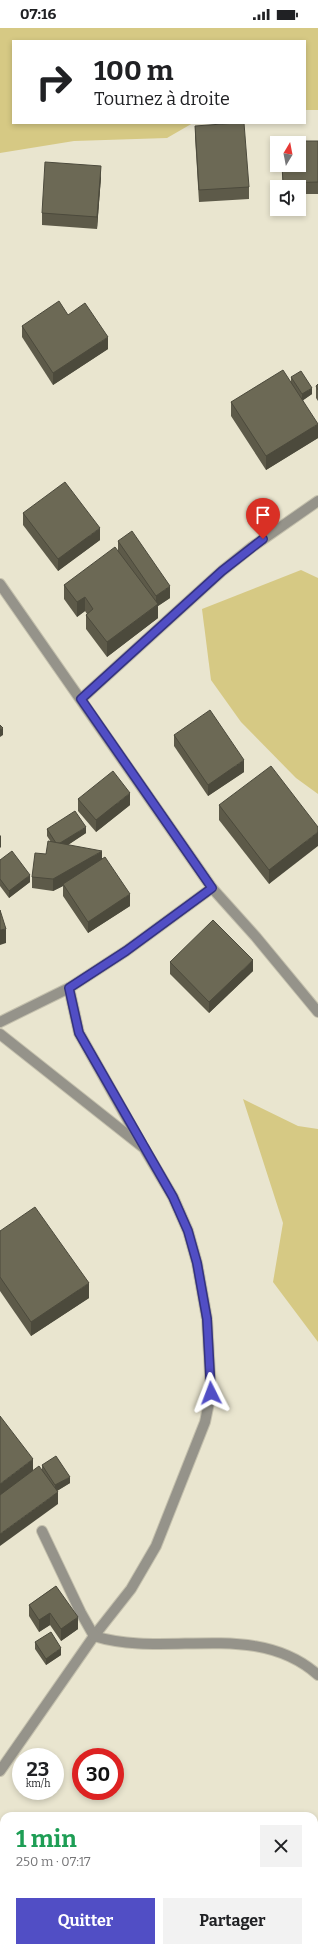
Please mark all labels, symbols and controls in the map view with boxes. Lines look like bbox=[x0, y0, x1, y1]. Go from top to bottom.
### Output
text: 07:16 bbox=[20, 5, 56, 23]
text: 100 m bbox=[94, 54, 173, 87]
icon: right bbox=[28, 56, 80, 108]
text: Tournez à droite bbox=[94, 88, 230, 110]
north arrow bbox=[270, 136, 306, 172]
map controls bbox=[270, 136, 306, 216]
button: sound bbox=[270, 180, 306, 216]
pin bbox=[246, 498, 280, 539]
icon: arrive bbox=[252, 504, 274, 526]
position arrow bbox=[190, 1372, 232, 1414]
speed limit sign: 30 bbox=[72, 1748, 124, 1800]
text: 23 bbox=[27, 1757, 49, 1781]
text: km/h bbox=[26, 1778, 50, 1790]
text: 1 min bbox=[16, 1825, 77, 1853]
button: close bbox=[260, 1825, 302, 1867]
text: 250 m · 07:17 bbox=[16, 1854, 91, 1869]
button: Quitter bbox=[16, 1898, 155, 1944]
button: Partager bbox=[163, 1898, 302, 1944]

